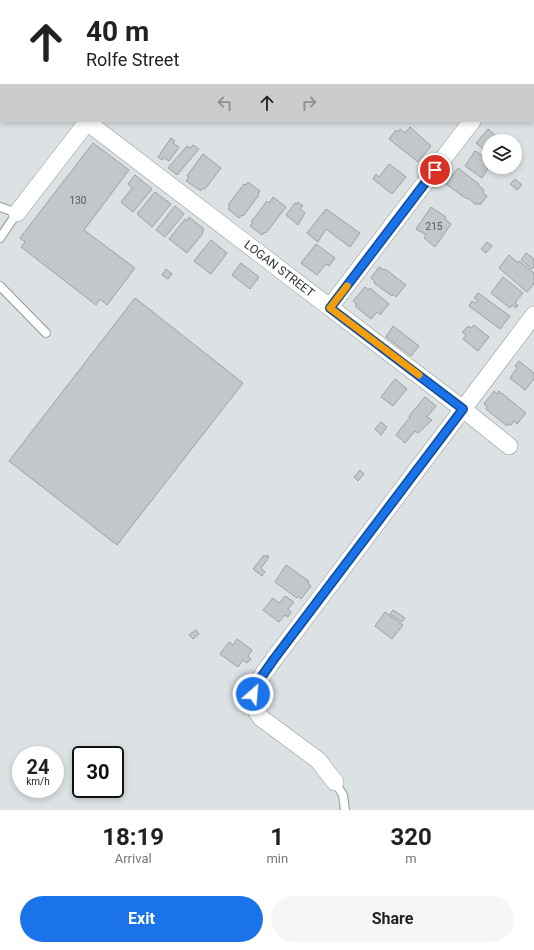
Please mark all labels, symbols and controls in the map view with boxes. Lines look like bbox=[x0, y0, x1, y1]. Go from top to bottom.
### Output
text: 40 m bbox=[86, 15, 149, 48]
icon: ahead bbox=[20, 16, 72, 68]
text: Rolfe Street bbox=[86, 49, 179, 70]
icon: left bbox=[214, 92, 236, 114]
icon: ahead bbox=[256, 92, 278, 114]
icon: right bbox=[298, 92, 320, 114]
map controls bbox=[482, 134, 522, 174]
button: layers bbox=[482, 134, 522, 174]
pin bbox=[418, 153, 452, 187]
icon: arrive bbox=[424, 159, 446, 181]
house number: 130 bbox=[70, 195, 87, 206]
house number: 215 bbox=[426, 221, 443, 232]
street label: LOGAN STREET bbox=[242, 238, 317, 300]
position arrow bbox=[232, 673, 274, 715]
speed limit sign: 30 bbox=[72, 746, 124, 798]
text: 24 bbox=[27, 755, 49, 779]
text: km/h bbox=[26, 776, 50, 787]
text: 18:19 bbox=[102, 823, 164, 851]
text: 1 bbox=[270, 823, 284, 851]
text: 320 bbox=[390, 823, 432, 851]
text: Arrival bbox=[115, 851, 152, 866]
text: min bbox=[266, 851, 288, 866]
text: m bbox=[405, 851, 417, 866]
button: Exit bbox=[20, 896, 263, 942]
button: Share bbox=[271, 896, 514, 942]

